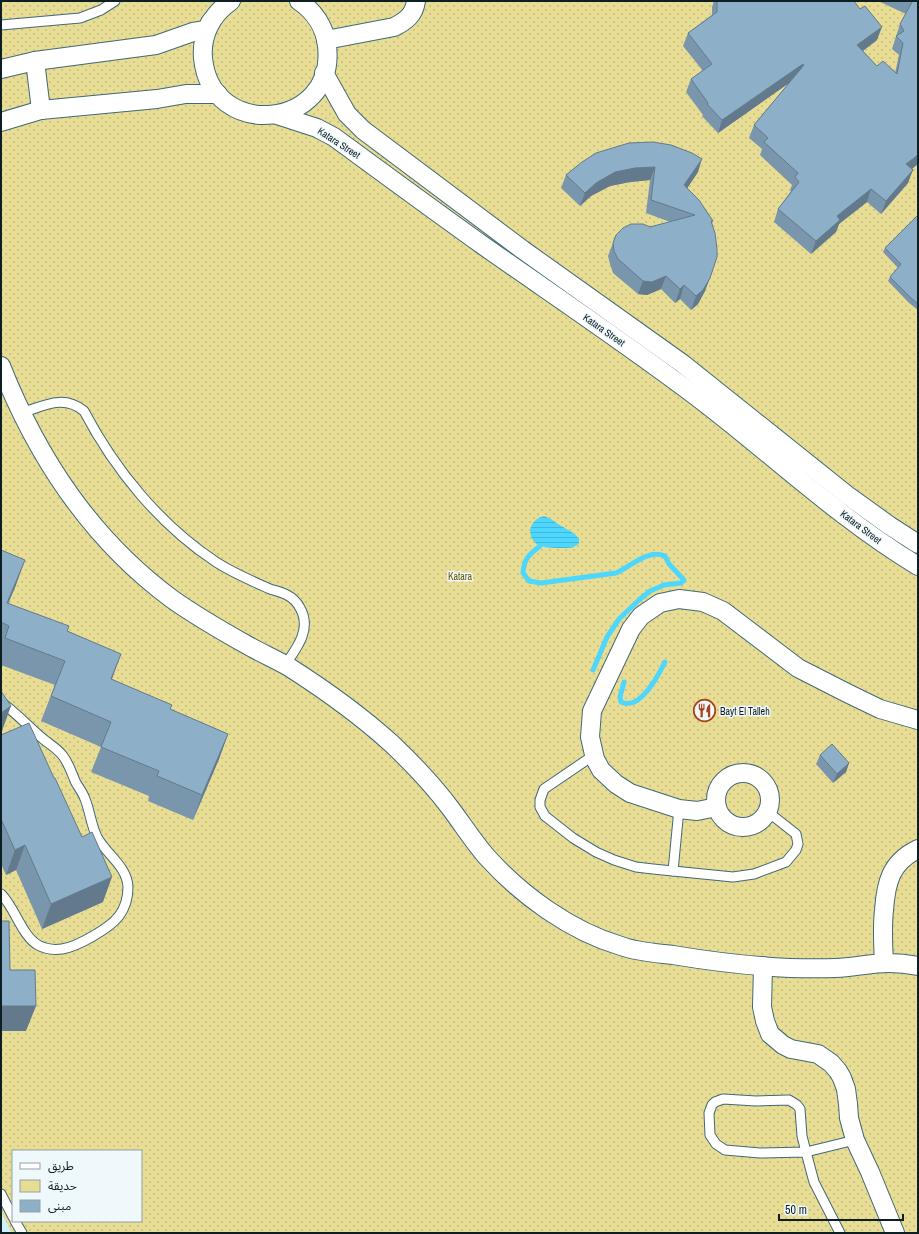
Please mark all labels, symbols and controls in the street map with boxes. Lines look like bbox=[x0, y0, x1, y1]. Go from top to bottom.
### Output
street label: Katara Street bbox=[315, 124, 363, 162]
street label: Katara Street bbox=[580, 311, 628, 350]
street label: Katara Street bbox=[838, 507, 885, 547]
park label: Katara bbox=[448, 570, 473, 583]
restaurant icon: Bayt El Talleh bbox=[691, 698, 717, 724]
place label: Bayt El Talleh bbox=[720, 705, 770, 718]
legend bbox=[12, 1150, 142, 1222]
text: طريق bbox=[48, 1158, 74, 1174]
text: حديقة bbox=[48, 1178, 77, 1194]
scale bar bbox=[779, 1196, 903, 1222]
text: مبنى bbox=[48, 1198, 71, 1214]
text: 50 m bbox=[785, 1202, 807, 1218]

